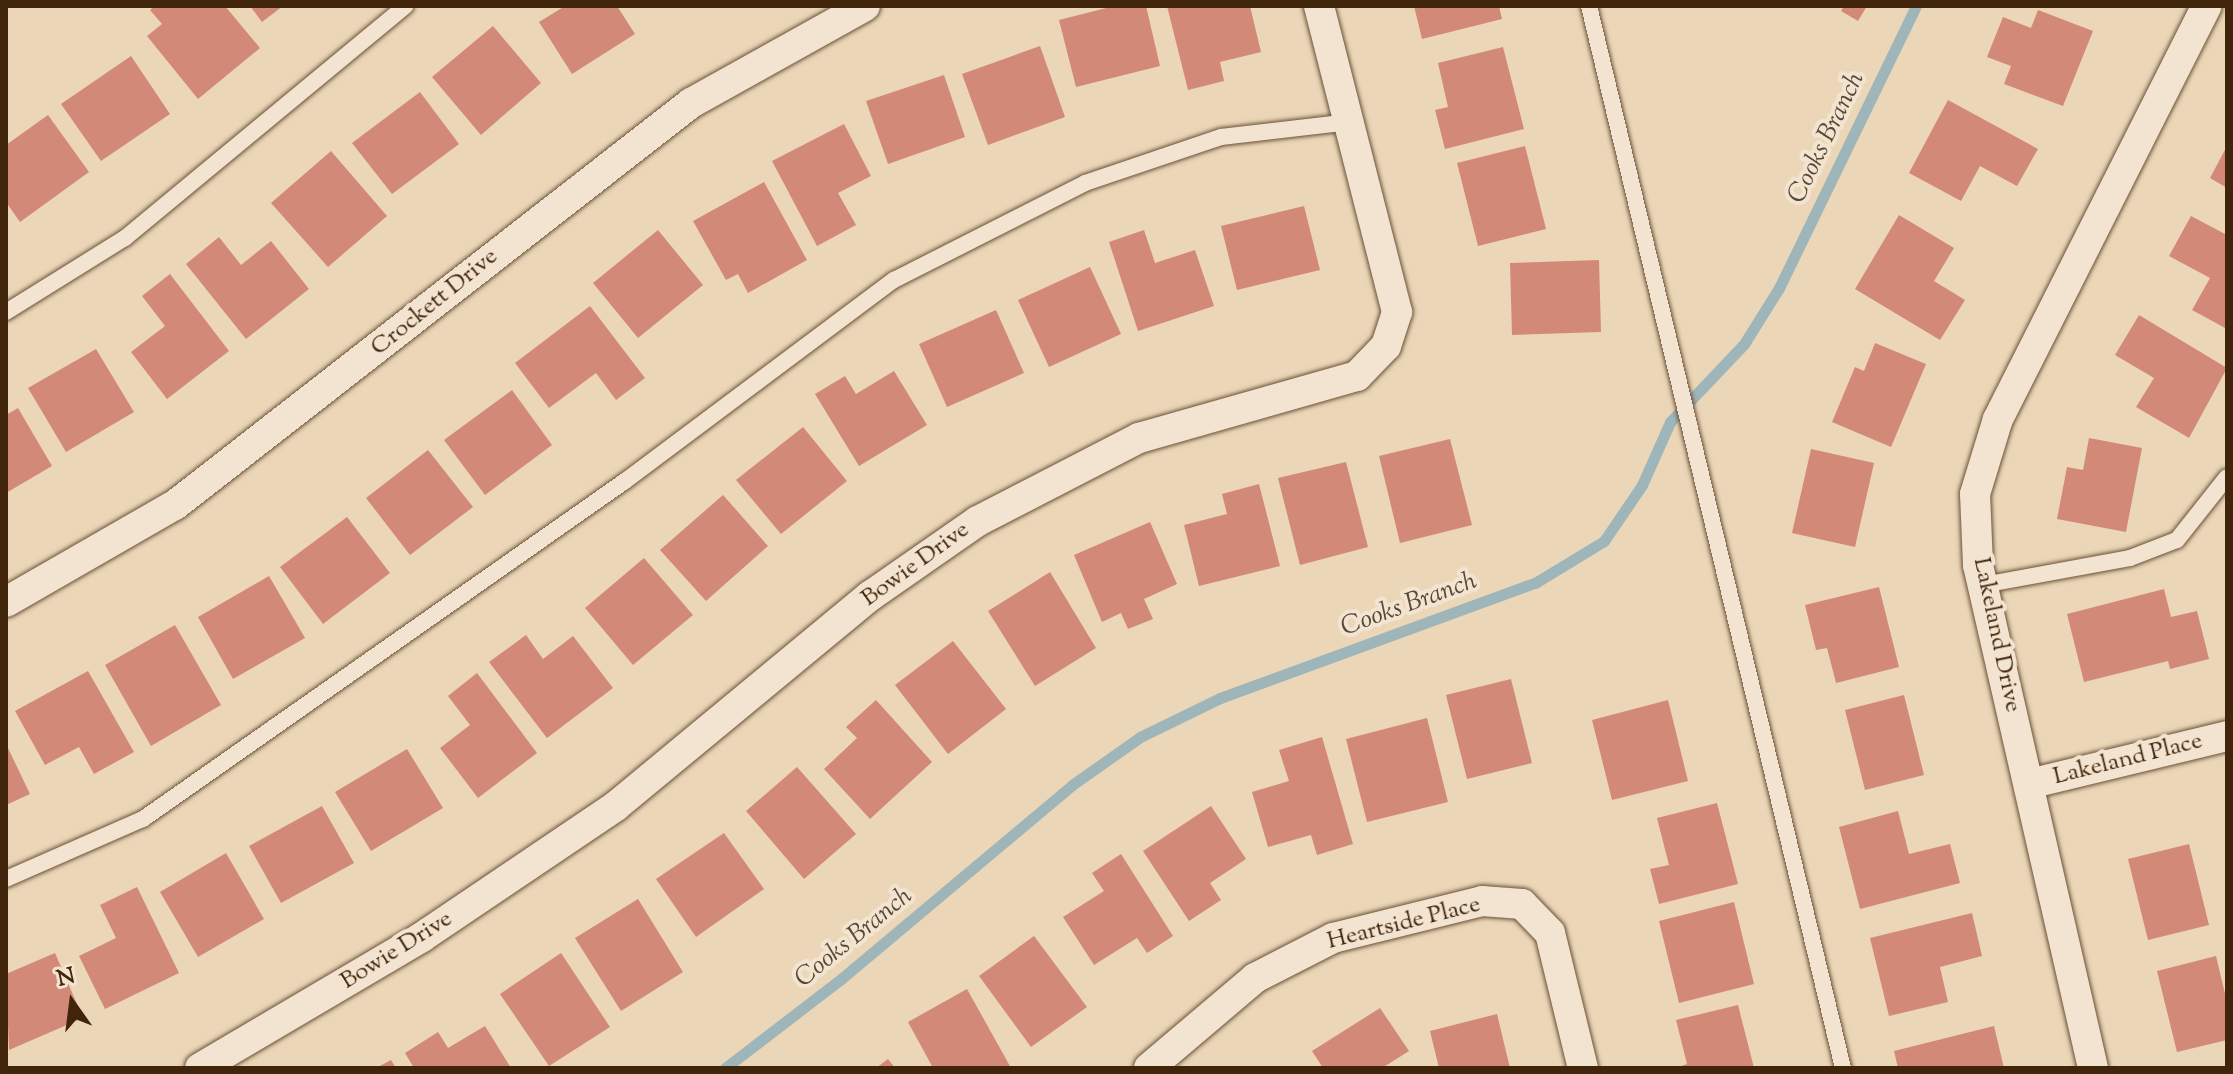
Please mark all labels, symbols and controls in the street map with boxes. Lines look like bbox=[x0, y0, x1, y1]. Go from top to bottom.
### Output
water label: Cooks Branch bbox=[1782, 67, 1872, 209]
street label: Crockett Drive bbox=[366, 243, 504, 363]
street label: Bowie Drive bbox=[856, 516, 976, 614]
street label: Lakeland Drive bbox=[1966, 555, 2026, 715]
water label: Cooks Branch bbox=[1337, 566, 1481, 644]
street label: Lakeland Place bbox=[2050, 728, 2206, 792]
water label: Cooks Branch bbox=[789, 881, 919, 995]
street label: Heartside Place bbox=[1324, 891, 1484, 957]
street label: Bowie Drive bbox=[336, 905, 458, 997]
text: N bbox=[54, 961, 79, 996]
north arrow bbox=[32, 962, 112, 1042]

